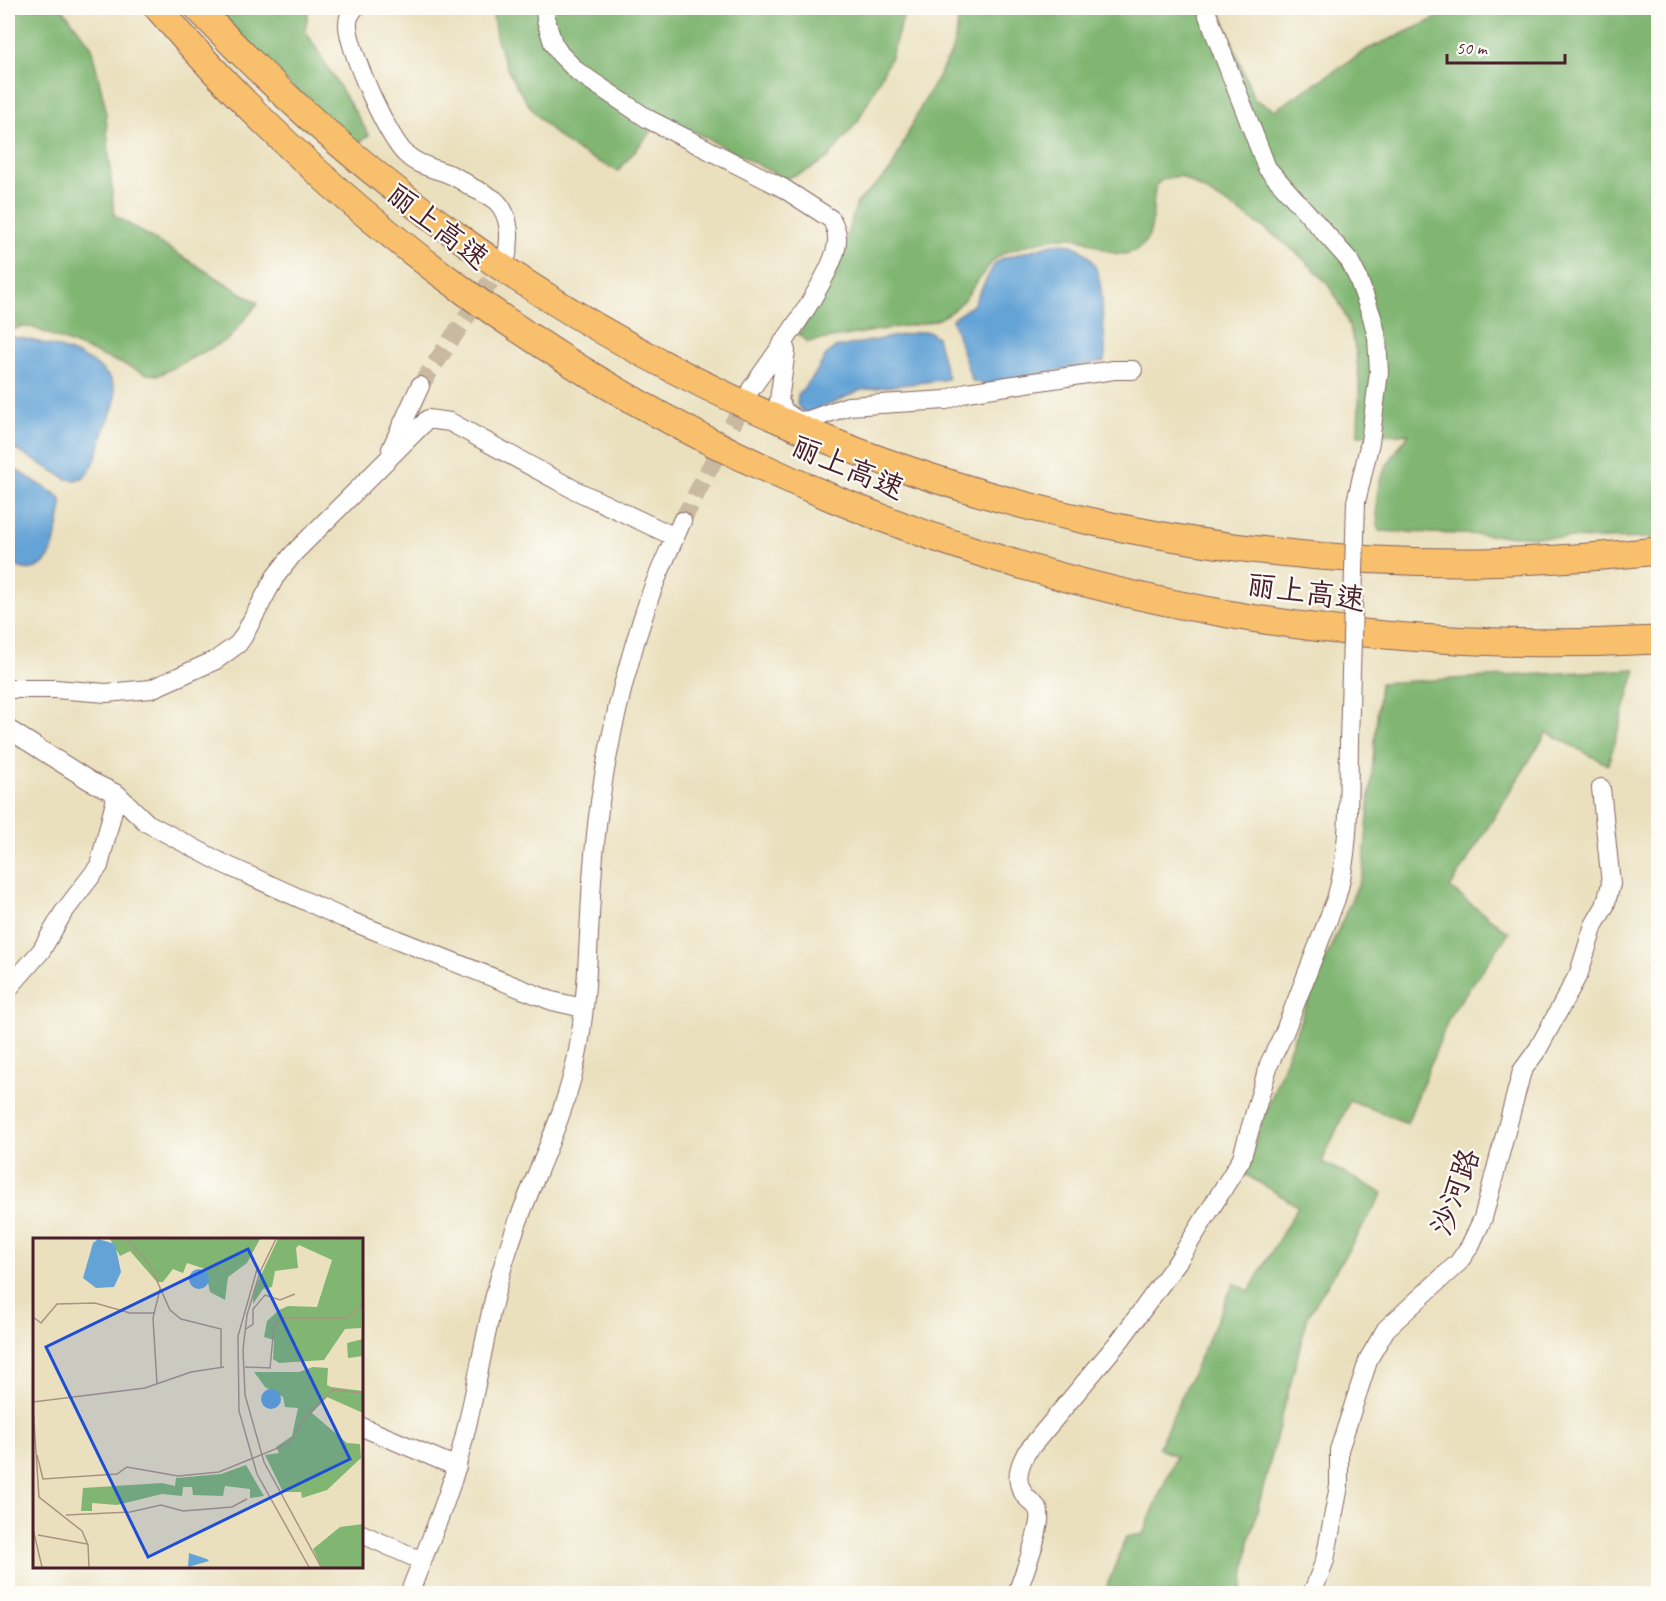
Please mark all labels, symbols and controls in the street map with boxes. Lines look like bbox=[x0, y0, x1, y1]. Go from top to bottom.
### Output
scale bar bbox=[1447, 27, 1566, 65]
text: 50 m bbox=[1456, 37, 1489, 59]
street label: 丽上高速 bbox=[379, 174, 497, 278]
street label: 丽上高速 bbox=[785, 426, 911, 508]
street label: 丽上高速 bbox=[1244, 565, 1368, 619]
street label: 沙河路 bbox=[1422, 1143, 1488, 1241]
inset map bbox=[33, 1238, 363, 1568]

